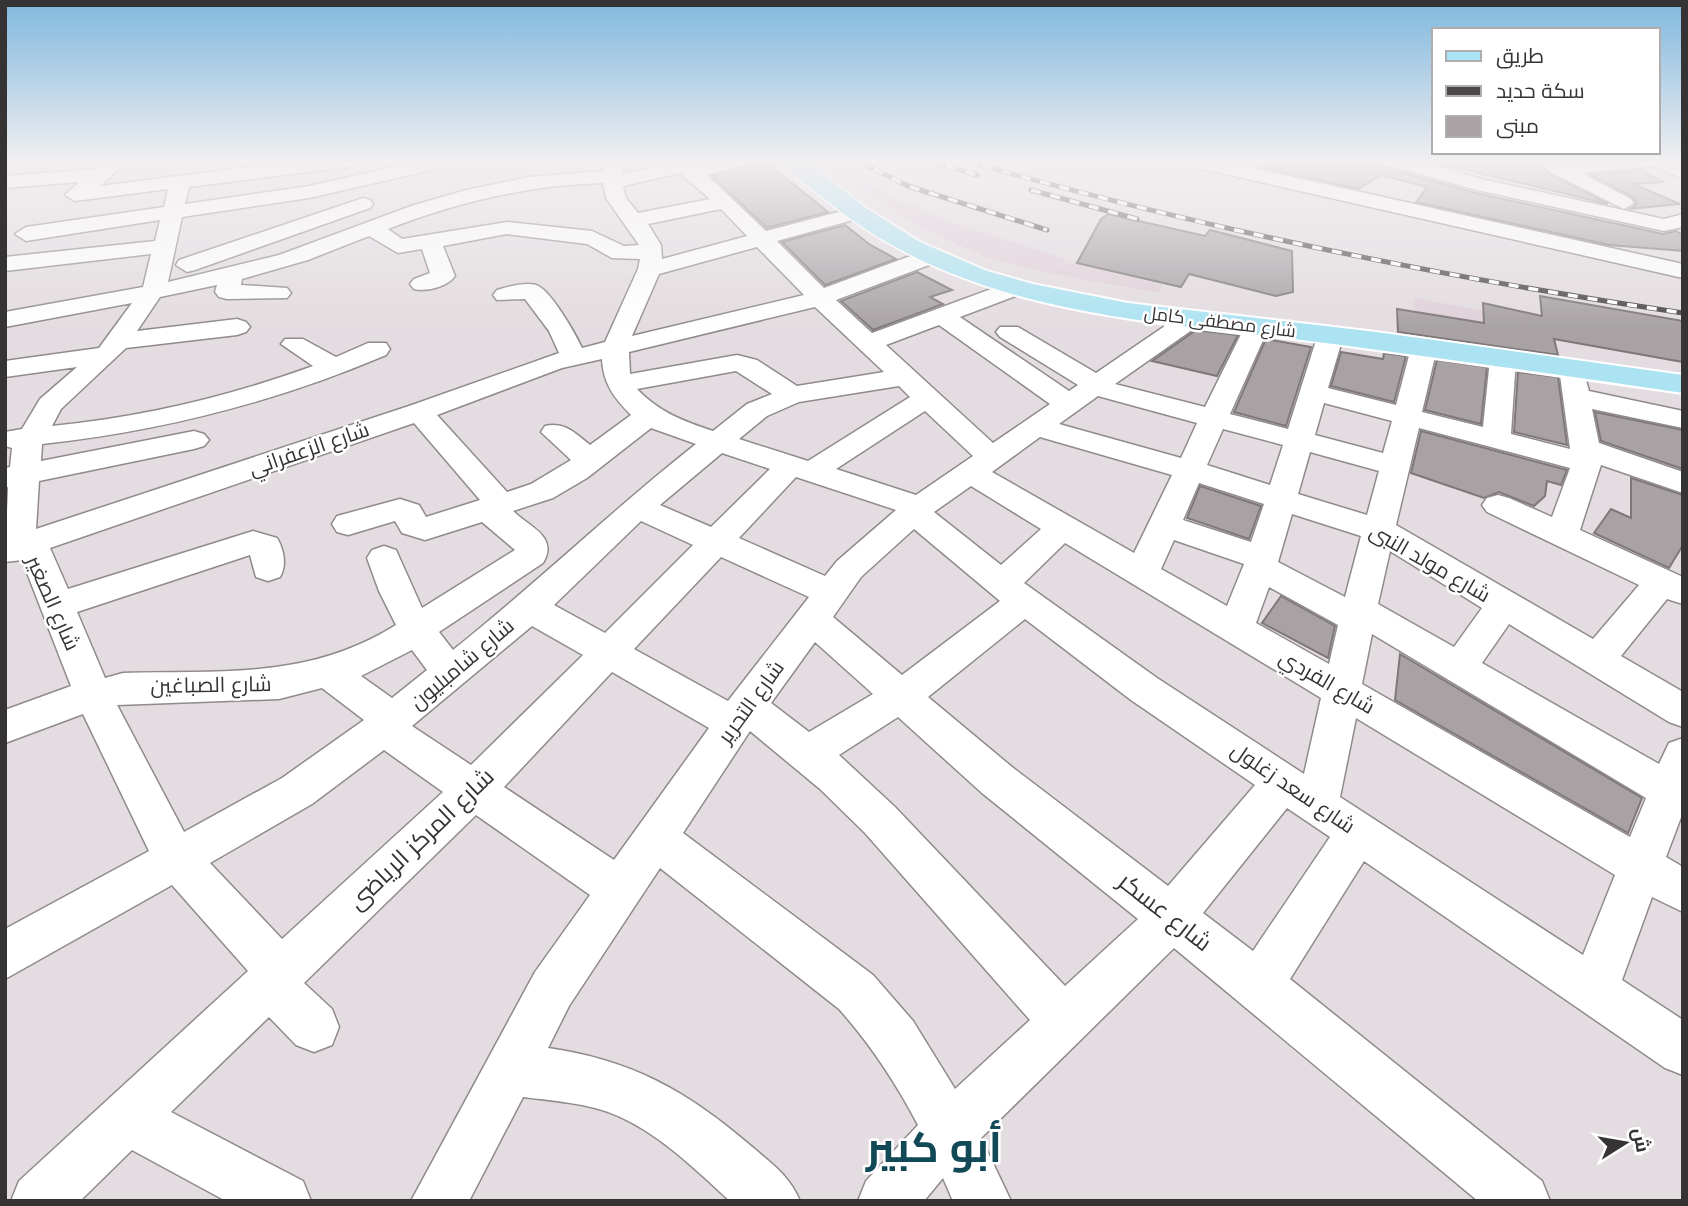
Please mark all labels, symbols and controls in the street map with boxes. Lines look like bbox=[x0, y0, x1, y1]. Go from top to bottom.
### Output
legend bbox=[1432, 28, 1660, 154]
text: طريق bbox=[1496, 42, 1544, 69]
text: سكة حديد bbox=[1496, 77, 1585, 104]
text: مبنى bbox=[1496, 112, 1539, 139]
street label: شارع مصطفى كامل bbox=[1143, 301, 1297, 343]
street label: شارع الزعفراني bbox=[245, 415, 374, 485]
street label: شارع مولد النبى bbox=[1364, 517, 1496, 609]
street label: شارع الصغير bbox=[19, 550, 86, 655]
street label: شارع شامبليون bbox=[404, 612, 520, 716]
street label: شارع الفردي bbox=[1273, 643, 1380, 722]
street label: شارع التحرير bbox=[711, 655, 791, 750]
street label: شارع الصباغين bbox=[150, 670, 272, 700]
street label: شارع سعد زغلول bbox=[1225, 736, 1361, 840]
street label: شارع المركز الرياضى bbox=[341, 761, 501, 917]
street label: شارع عسكر bbox=[1110, 864, 1218, 959]
north arrow bbox=[1590, 1108, 1660, 1178]
district label: أبو كبير bbox=[865, 1120, 1002, 1174]
text: ش bbox=[1628, 1125, 1656, 1154]

